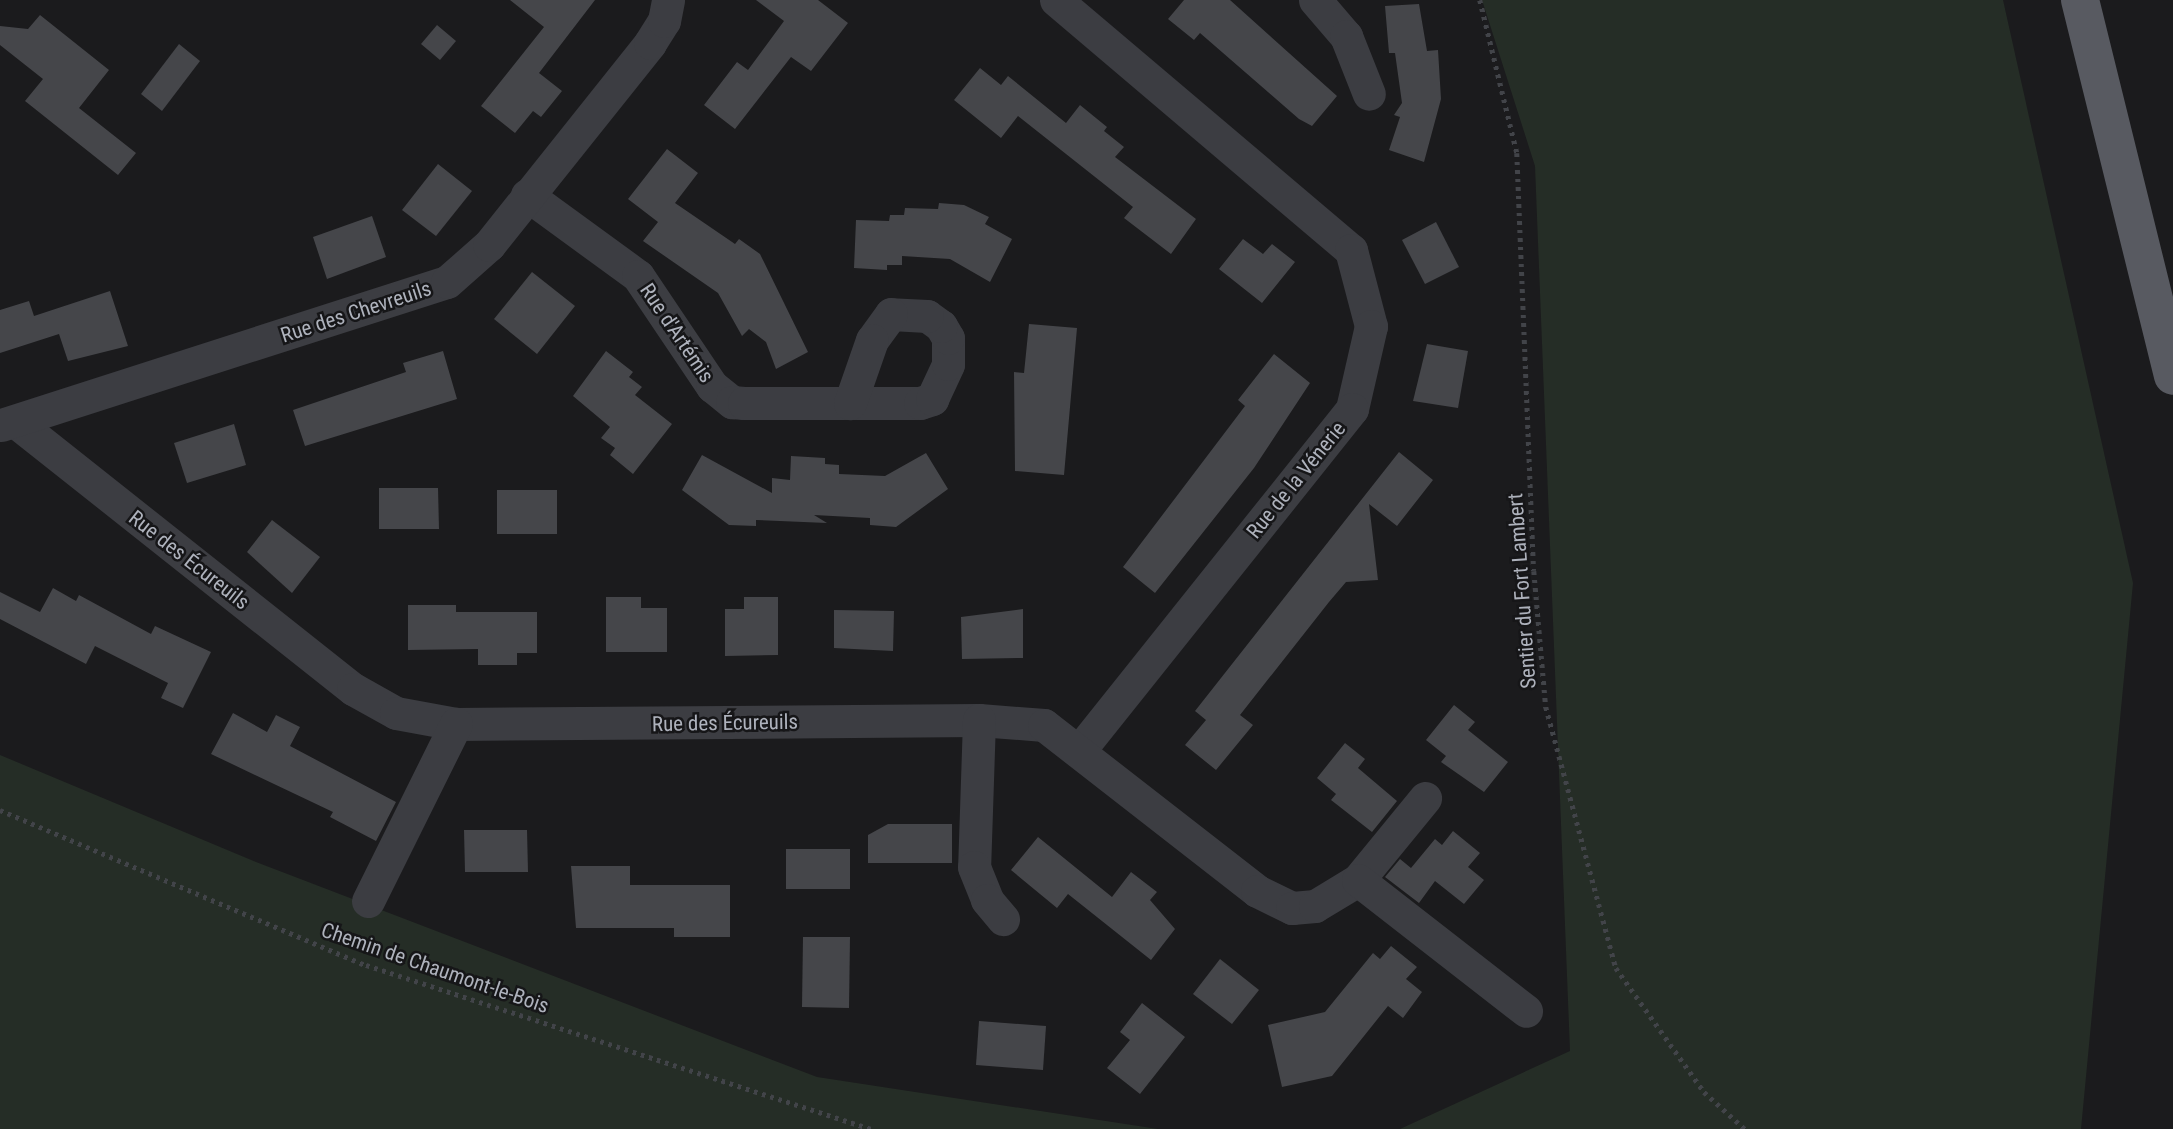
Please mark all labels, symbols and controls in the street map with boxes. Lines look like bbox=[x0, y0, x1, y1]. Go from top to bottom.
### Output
street label: Rue des Chevreuils bbox=[278, 276, 434, 348]
street label: Rue d'Artémis bbox=[635, 279, 719, 387]
street label: Rue de la Vénerie bbox=[1241, 417, 1351, 543]
street label: Sentier du Fort Lambert bbox=[1503, 492, 1541, 690]
street label: Rue des Écureuils bbox=[124, 505, 254, 615]
street label: Rue des Écureuils bbox=[652, 709, 798, 737]
street label: Chemin de Chaumont-le-Bois bbox=[318, 917, 552, 1019]

